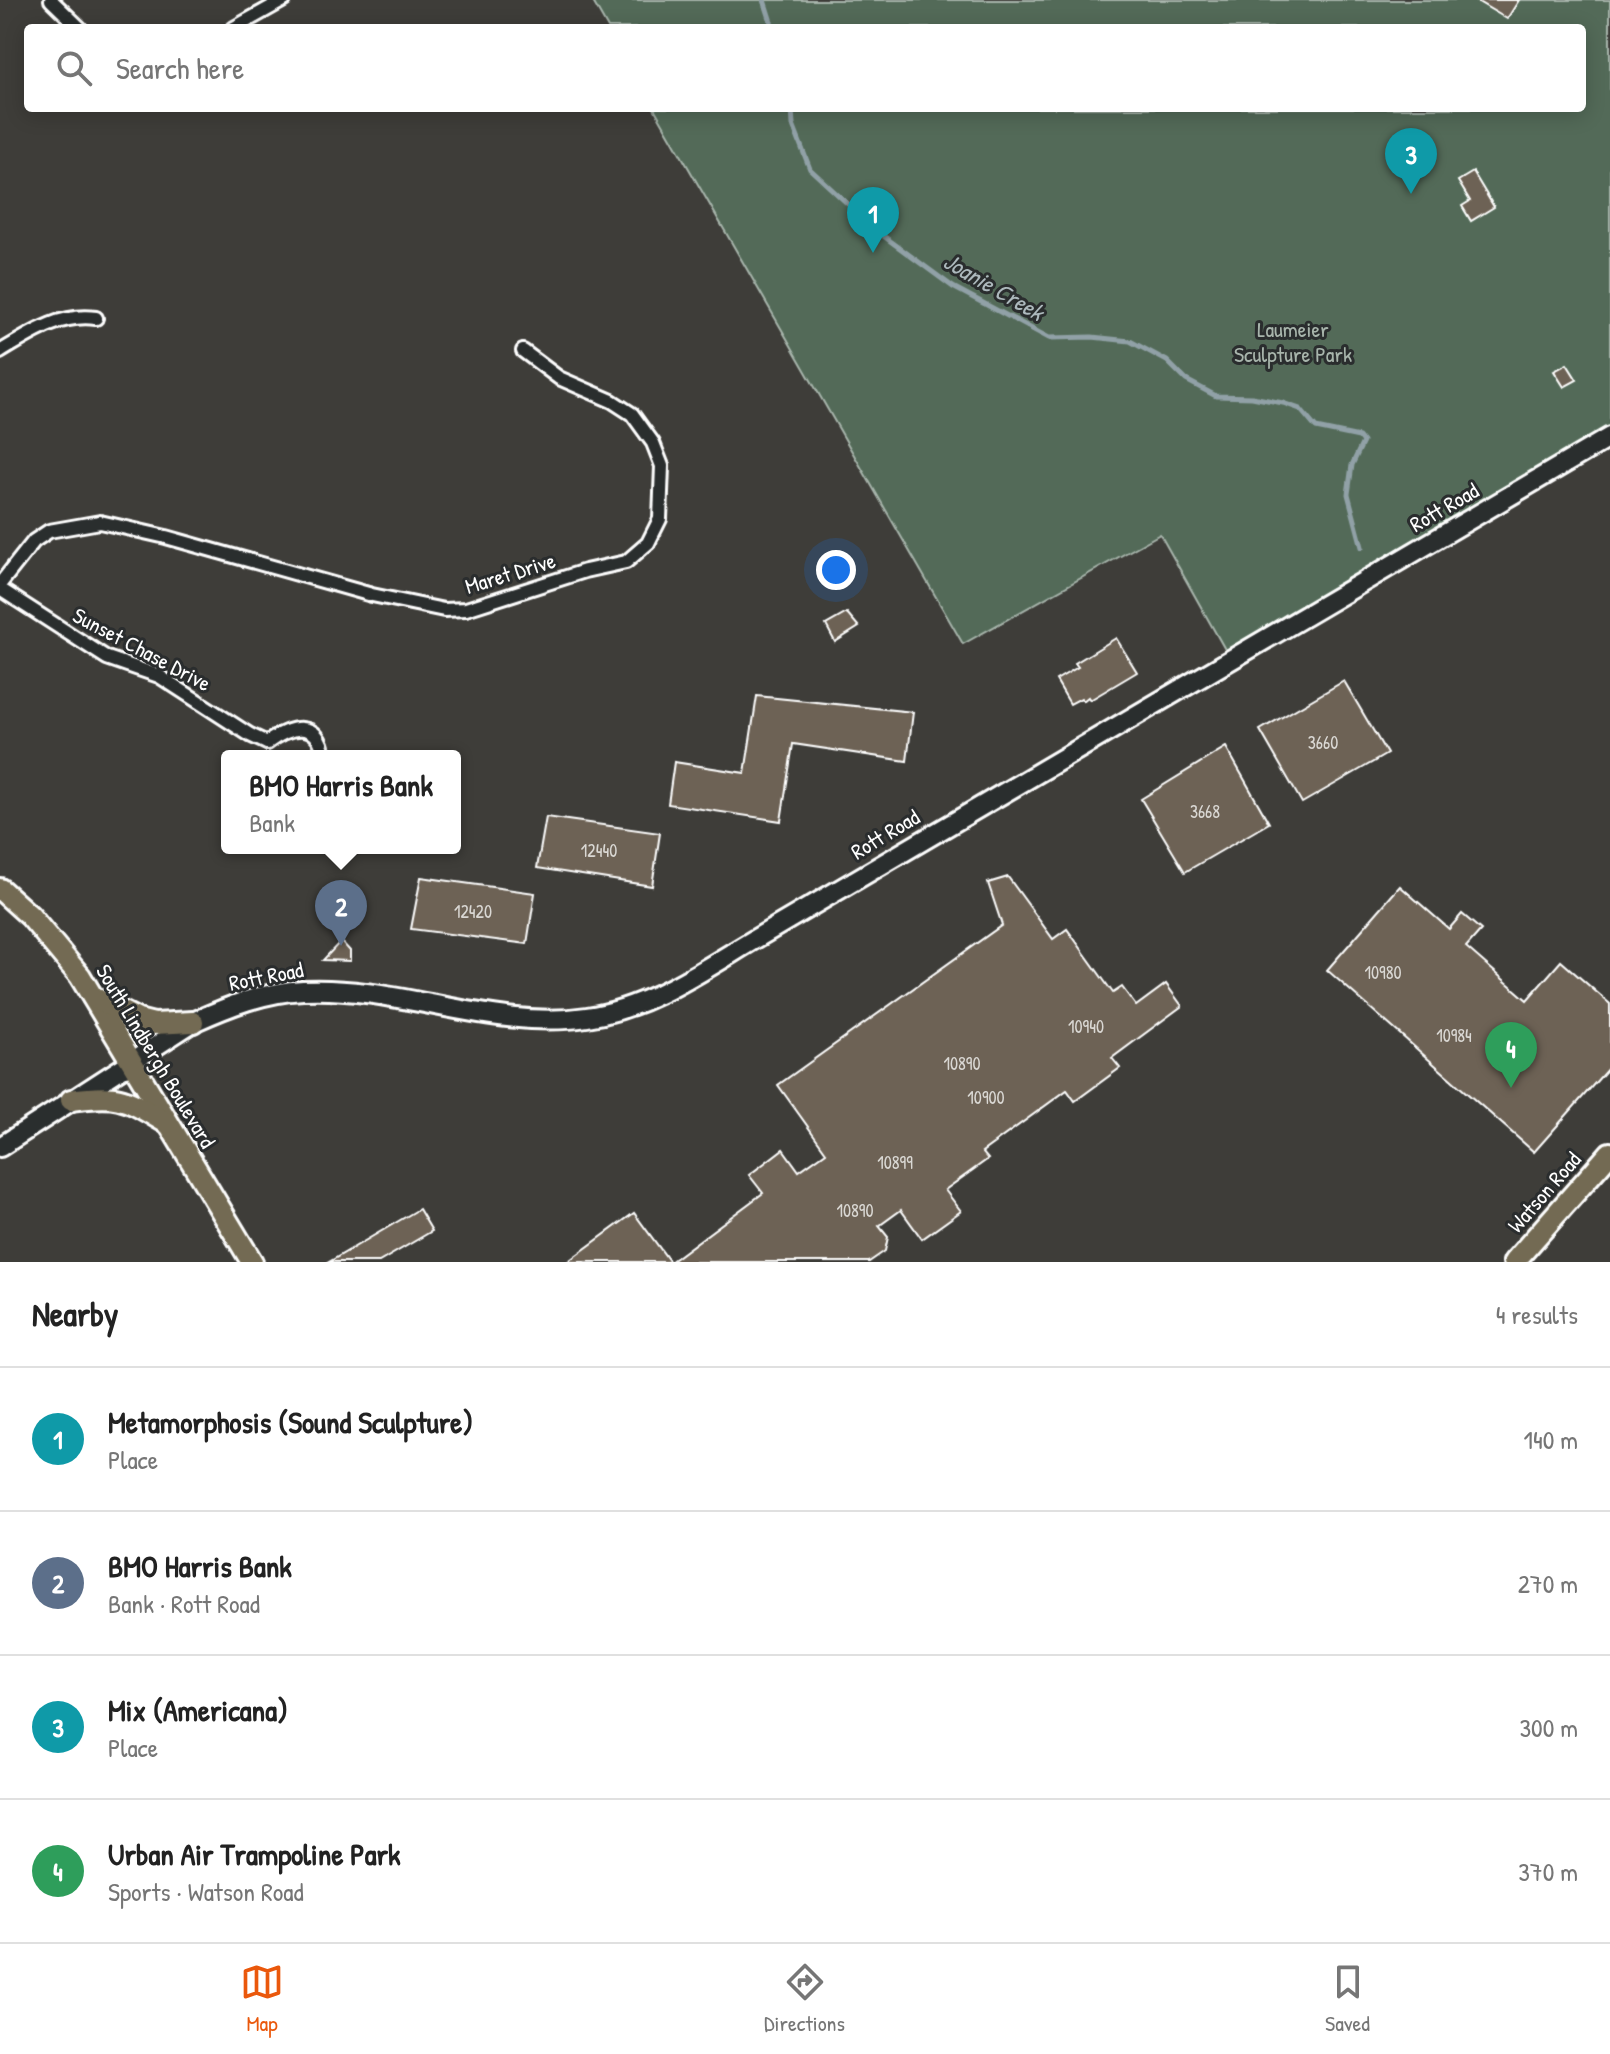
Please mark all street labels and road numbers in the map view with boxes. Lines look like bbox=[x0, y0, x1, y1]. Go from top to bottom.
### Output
street label: Rott Road bbox=[1404, 475, 1484, 539]
street label: Maret Drive bbox=[461, 545, 559, 601]
street label: Sunset Chase Drive bbox=[68, 600, 216, 698]
street label: Rott Road bbox=[845, 802, 925, 866]
street label: Rott Road bbox=[226, 954, 306, 998]
street label: South Lindbergh Boulevard bbox=[89, 958, 223, 1154]
street label: Watson Road bbox=[1500, 1145, 1588, 1239]

